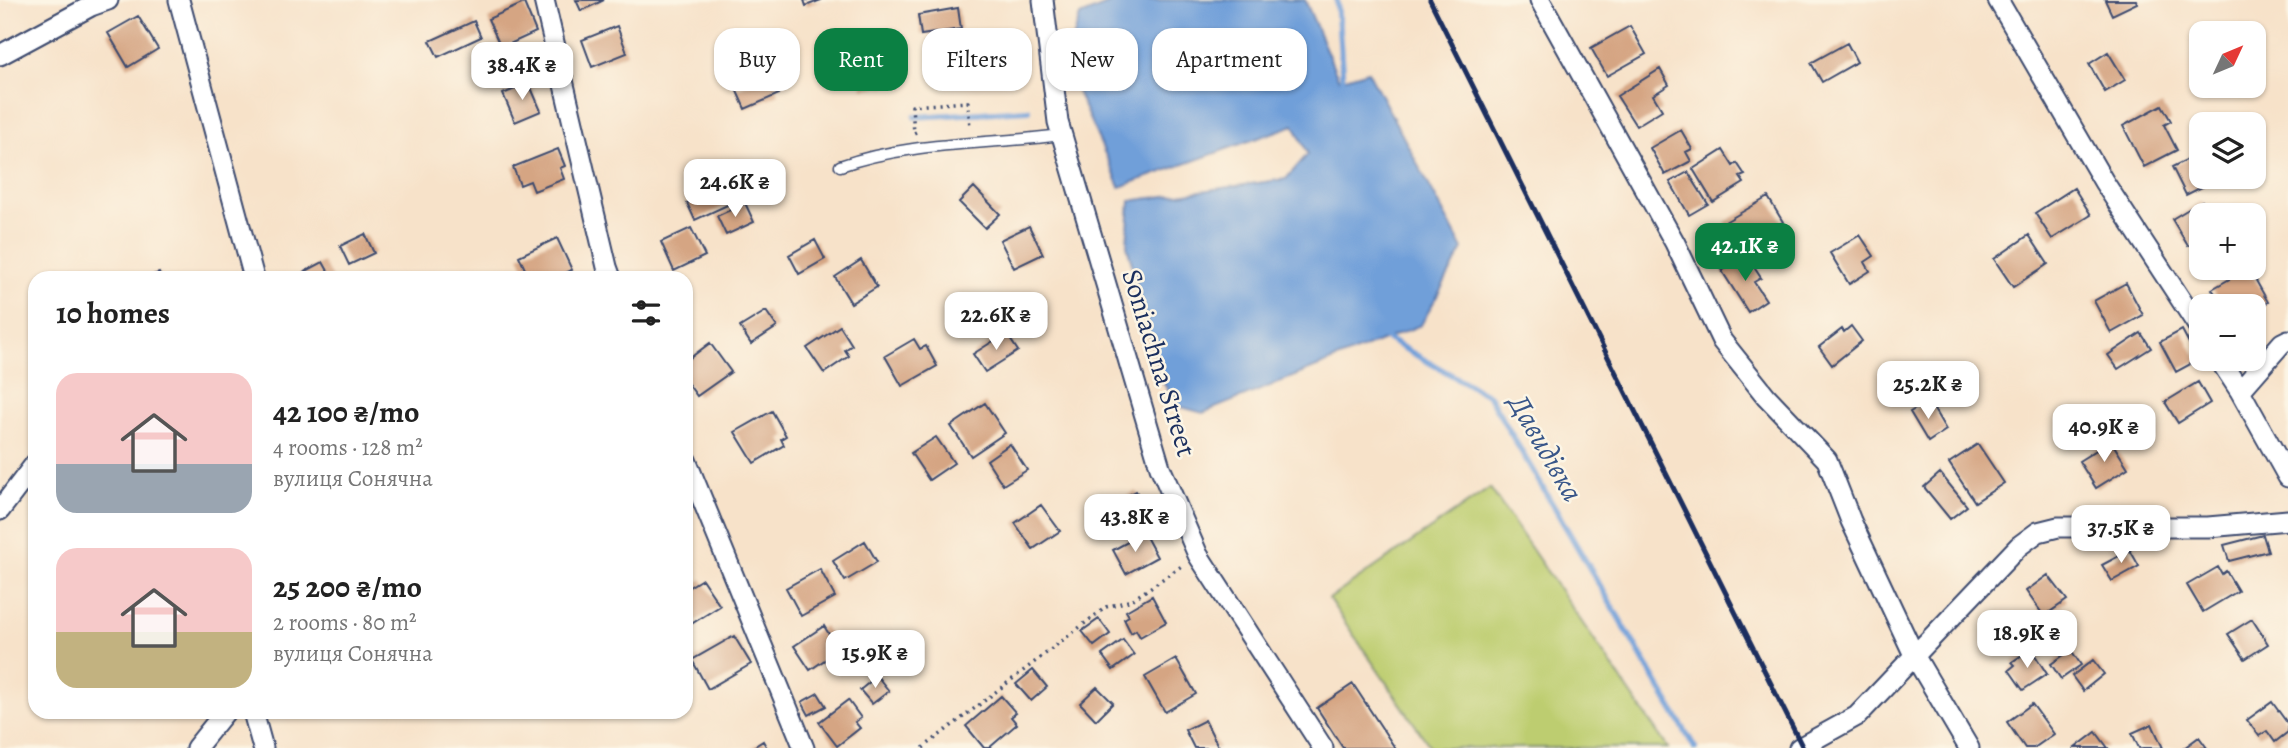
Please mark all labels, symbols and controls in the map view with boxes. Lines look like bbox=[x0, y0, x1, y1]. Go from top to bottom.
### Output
north arrow bbox=[2189, 21, 2266, 98]
map controls bbox=[2189, 21, 2266, 371]
chip: Buy bbox=[714, 28, 800, 91]
chip: Rent bbox=[814, 28, 908, 91]
chip: Filters bbox=[922, 28, 1032, 91]
chip: New bbox=[1046, 28, 1138, 91]
chip: Apartment bbox=[1152, 28, 1307, 91]
pin: 38.4K ₴ bbox=[457, 42, 587, 102]
text: 38.4K ₴ bbox=[487, 49, 557, 80]
button: layers bbox=[2189, 112, 2266, 189]
pin: 24.6K ₴ bbox=[670, 160, 800, 219]
text: 24.6K ₴ bbox=[700, 166, 770, 197]
button: + bbox=[2189, 203, 2266, 280]
pin: 42.1K ₴ bbox=[1680, 224, 1810, 283]
text: 42.1K ₴ bbox=[1711, 230, 1779, 261]
street label: Soniachna Street bbox=[1112, 265, 1206, 461]
pin: 22.6K ₴ bbox=[931, 292, 1061, 352]
text: 10 homes bbox=[56, 293, 170, 333]
icon: filters bbox=[627, 294, 665, 332]
button: − bbox=[2189, 294, 2266, 371]
text: 22.6K ₴ bbox=[961, 299, 1031, 330]
pin: 25.2K ₴ bbox=[1863, 362, 1993, 421]
text: 25.2K ₴ bbox=[1893, 368, 1963, 399]
water label: Давидівка bbox=[1498, 385, 1593, 509]
text: 42 100 ₴/mo bbox=[273, 392, 420, 432]
icon: home bbox=[112, 401, 196, 485]
pin: 40.9K ₴ bbox=[2039, 405, 2169, 464]
text: 40.9K ₴ bbox=[2069, 411, 2139, 442]
text: 4 rooms · 128 m² bbox=[273, 432, 423, 463]
text: вулиця Сонячна bbox=[273, 463, 433, 494]
pin: 43.8K ₴ bbox=[1070, 494, 1200, 554]
text: 43.8K ₴ bbox=[1100, 501, 1170, 532]
pin: 37.5K ₴ bbox=[2056, 505, 2186, 565]
text: 37.5K ₴ bbox=[2087, 512, 2155, 543]
text: 25 200 ₴/mo bbox=[273, 567, 422, 607]
icon: home bbox=[112, 576, 196, 660]
text: 2 rooms · 80 m² bbox=[273, 607, 417, 638]
pin: 18.9K ₴ bbox=[1962, 610, 2092, 670]
text: 18.9K ₴ bbox=[1993, 617, 2061, 648]
pin: 15.9K ₴ bbox=[810, 630, 940, 690]
text: 15.9K ₴ bbox=[842, 637, 908, 668]
text: вулиця Сонячна bbox=[273, 638, 433, 669]

